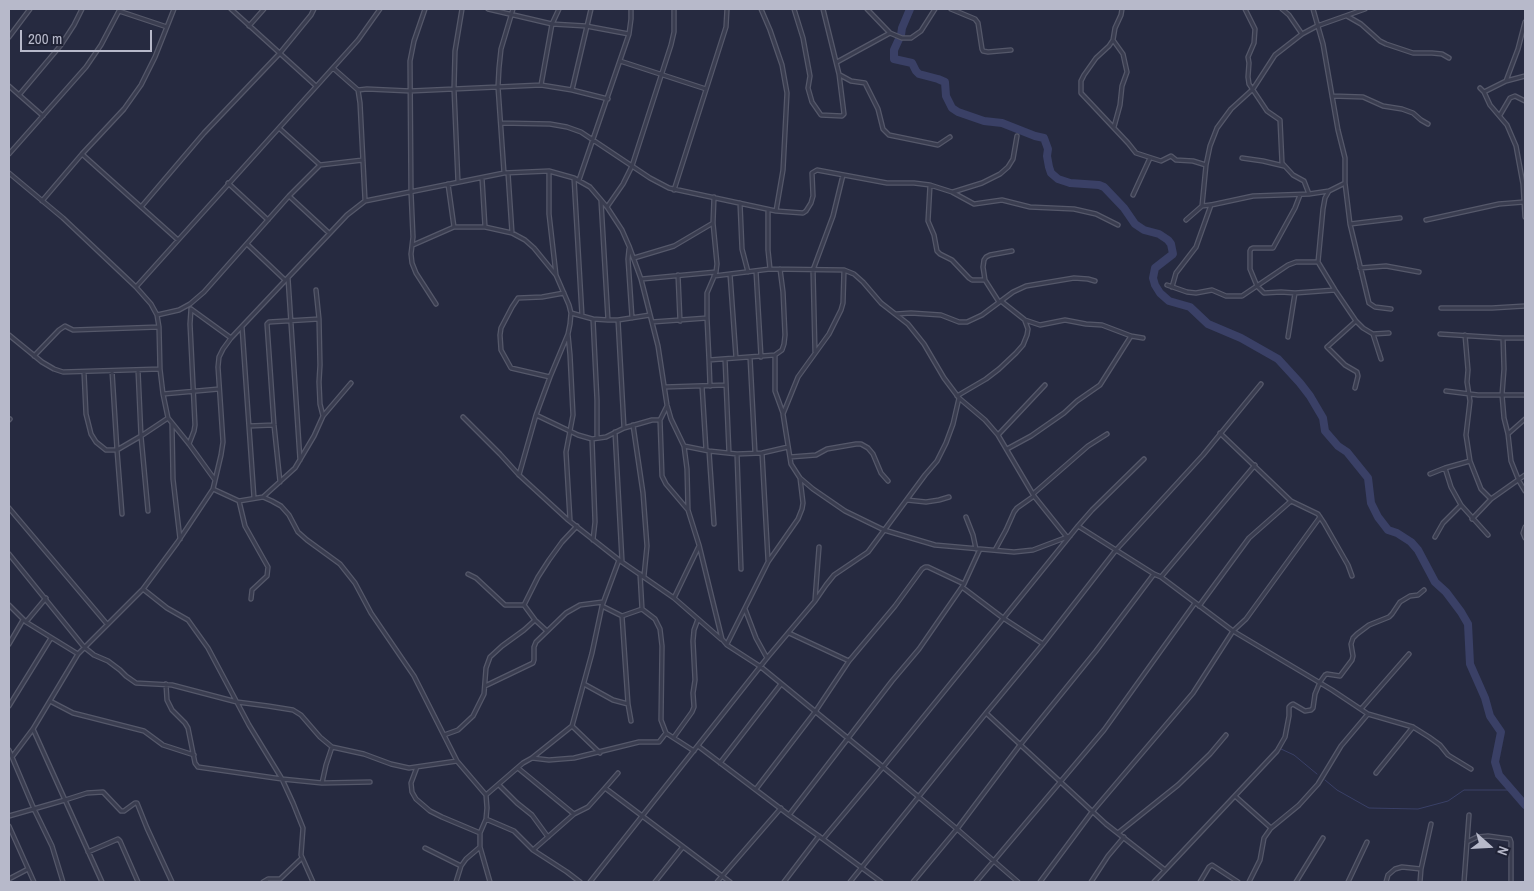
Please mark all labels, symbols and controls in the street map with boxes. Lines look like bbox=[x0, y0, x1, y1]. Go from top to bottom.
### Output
scale bar bbox=[22, 20, 155, 52]
text: 200 m bbox=[28, 28, 62, 49]
north arrow bbox=[1464, 821, 1514, 871]
text: N bbox=[1493, 844, 1513, 858]

